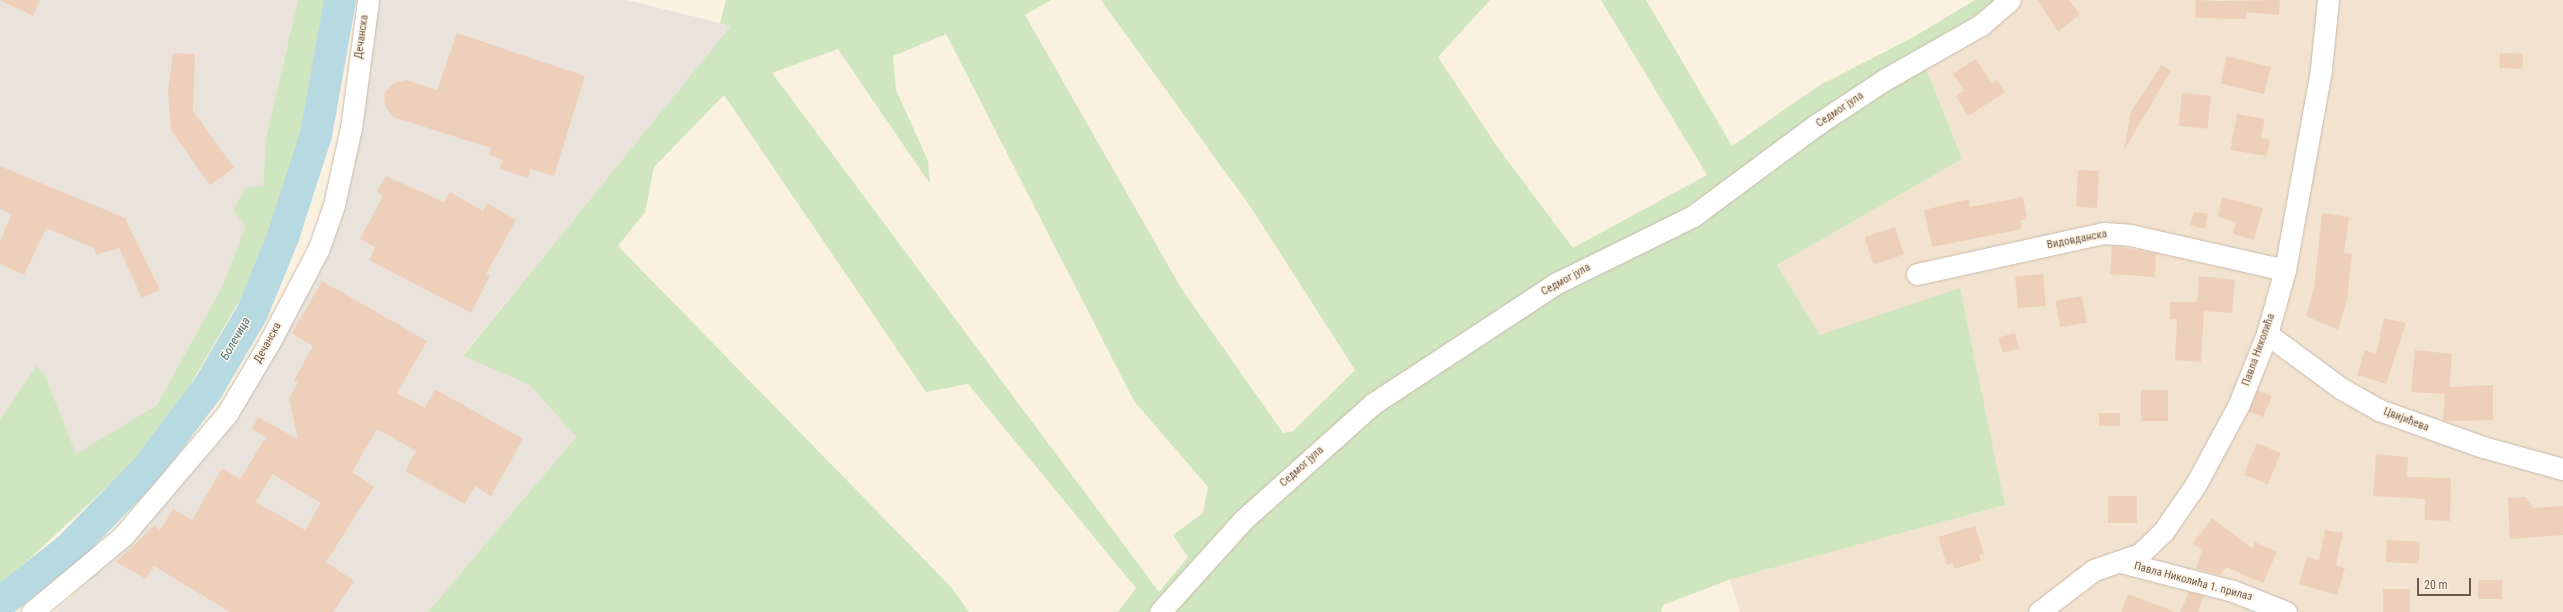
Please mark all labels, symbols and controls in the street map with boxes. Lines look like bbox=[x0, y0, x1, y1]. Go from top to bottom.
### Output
street label: Дечанска bbox=[352, 14, 372, 60]
street label: Седмог јула bbox=[1814, 89, 1866, 131]
street label: Видовданска bbox=[2046, 228, 2108, 252]
street label: Седмог јула bbox=[1539, 261, 1593, 299]
street label: Павла Николића bbox=[2240, 312, 2278, 388]
water label: Болечица bbox=[218, 315, 254, 363]
street label: Дечанска bbox=[252, 320, 284, 366]
street label: Цвијићева bbox=[2381, 405, 2431, 435]
street label: Седмог јула bbox=[1277, 444, 1327, 490]
street label: Павла Николића 1. прилаз bbox=[2132, 560, 2254, 604]
scale bar bbox=[2419, 570, 2473, 596]
text: 20 m bbox=[2424, 578, 2448, 592]

